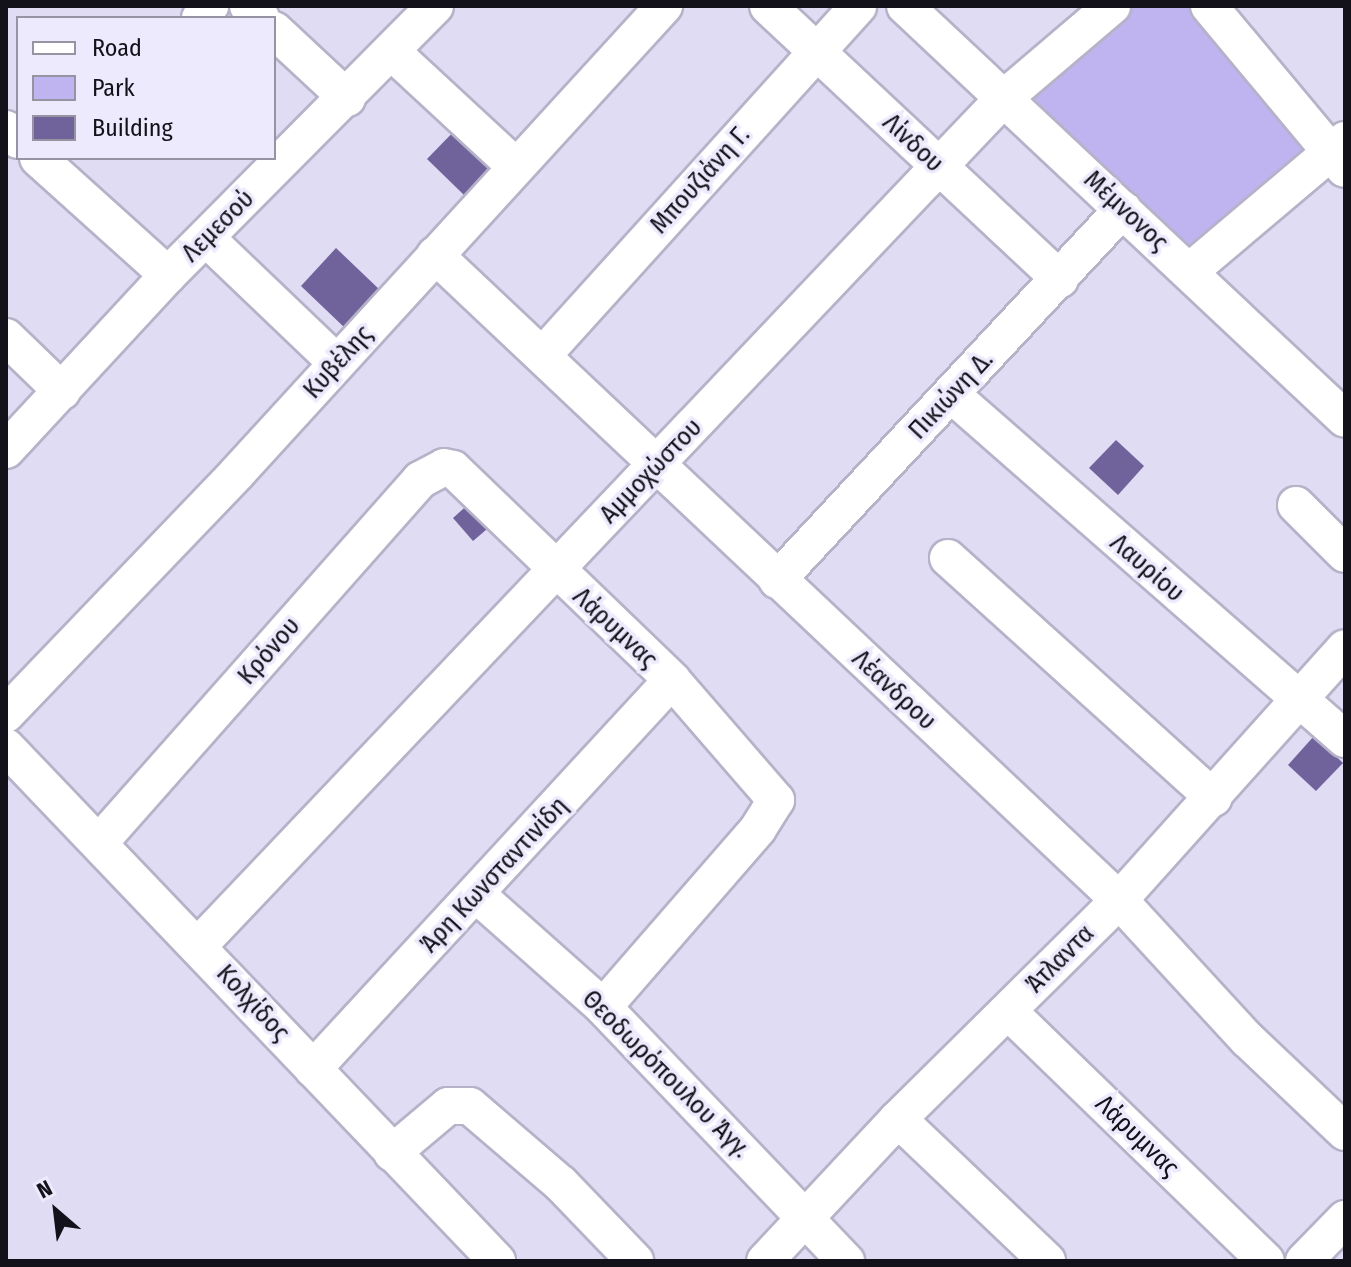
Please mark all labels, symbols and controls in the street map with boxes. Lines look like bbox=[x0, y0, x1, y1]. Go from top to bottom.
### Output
legend bbox=[16, 16, 276, 160]
text: Road bbox=[92, 34, 142, 62]
text: Park bbox=[92, 74, 135, 102]
street label: Λίνδου bbox=[876, 107, 950, 179]
text: Building bbox=[92, 114, 173, 142]
street label: Μπουζιάνη Γ. bbox=[644, 120, 756, 240]
street label: Μέμνονος bbox=[1077, 164, 1175, 258]
street label: Λεμεσού bbox=[175, 183, 261, 269]
street label: Κυβέλης bbox=[297, 319, 379, 405]
street label: Πικιώνη Δ. bbox=[902, 344, 1000, 446]
street label: Αμμοχώστου bbox=[593, 412, 709, 530]
street label: Λαυρίου bbox=[1104, 527, 1190, 609]
street label: Λάρυμνας bbox=[566, 581, 664, 675]
street label: Κρόνου bbox=[231, 611, 307, 691]
street label: Λέανδρου bbox=[845, 643, 943, 737]
street label: Άρη Κωνσταντινίδη bbox=[414, 790, 574, 960]
street label: Άτλαντα bbox=[1019, 918, 1101, 1000]
street label: Κολχίδος bbox=[210, 958, 296, 1048]
street label: Θεοδωρόπουλου Άγγ. bbox=[575, 983, 757, 1165]
street label: Λάρυμνας bbox=[1089, 1089, 1185, 1183]
north arrow bbox=[16, 1171, 96, 1251]
text: N bbox=[32, 1174, 57, 1204]

